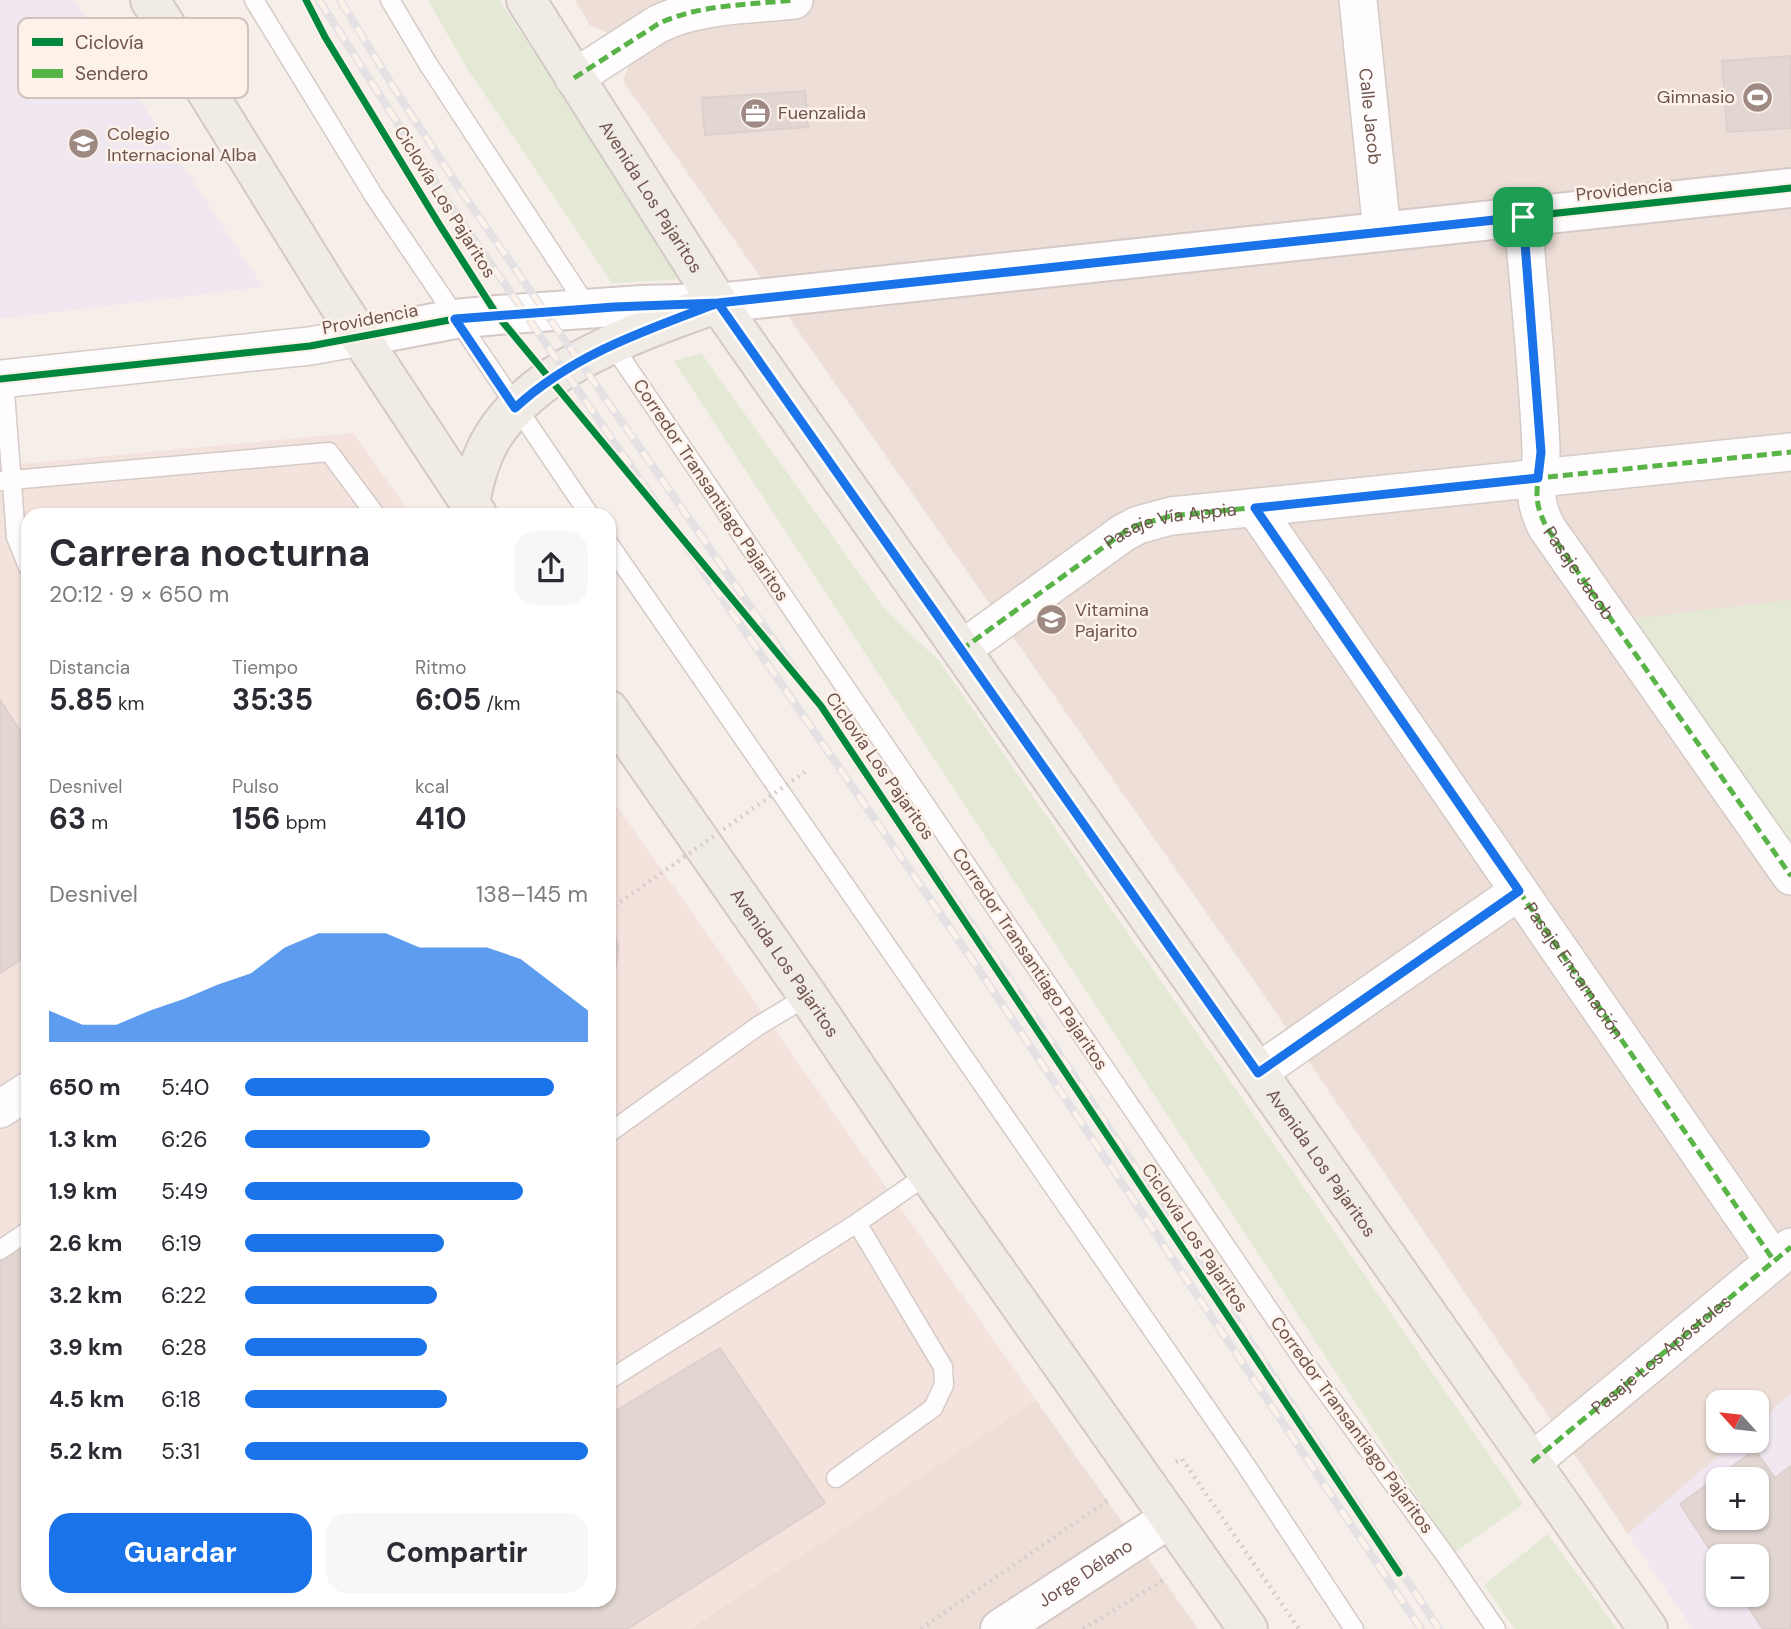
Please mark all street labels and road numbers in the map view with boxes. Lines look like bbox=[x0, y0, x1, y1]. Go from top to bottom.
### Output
street label: Calle Jacob bbox=[1353, 67, 1387, 166]
street label: Avenida Los Pajaritos bbox=[593, 116, 708, 278]
street label: Ciclovía Los Pajaritos bbox=[388, 121, 502, 283]
street label: Providencia bbox=[1574, 173, 1674, 207]
street label: Providencia bbox=[320, 298, 420, 340]
street label: Corredor Transantiago Pajaritos bbox=[628, 374, 794, 606]
street label: Pasaje Vía Appia bbox=[1099, 497, 1238, 555]
street label: Pasaje Jacob bbox=[1538, 522, 1620, 625]
street label: Ciclovía Los Pajaritos bbox=[820, 687, 940, 845]
street label: Corredor Transantiago Pajaritos bbox=[947, 843, 1113, 1075]
street label: Avenida Los Pajaritos bbox=[725, 884, 845, 1042]
street label: Pasaje Encarnación bbox=[1518, 898, 1630, 1044]
street label: Avenida Los Pajaritos bbox=[1261, 1084, 1381, 1242]
street label: Ciclovía Los Pajaritos bbox=[1136, 1159, 1254, 1317]
street label: Pasaje Los Apóstoles bbox=[1586, 1290, 1736, 1420]
street label: Corredor Transantiago Pajaritos bbox=[1265, 1312, 1439, 1538]
street label: Jorge Délano bbox=[1033, 1534, 1137, 1613]

